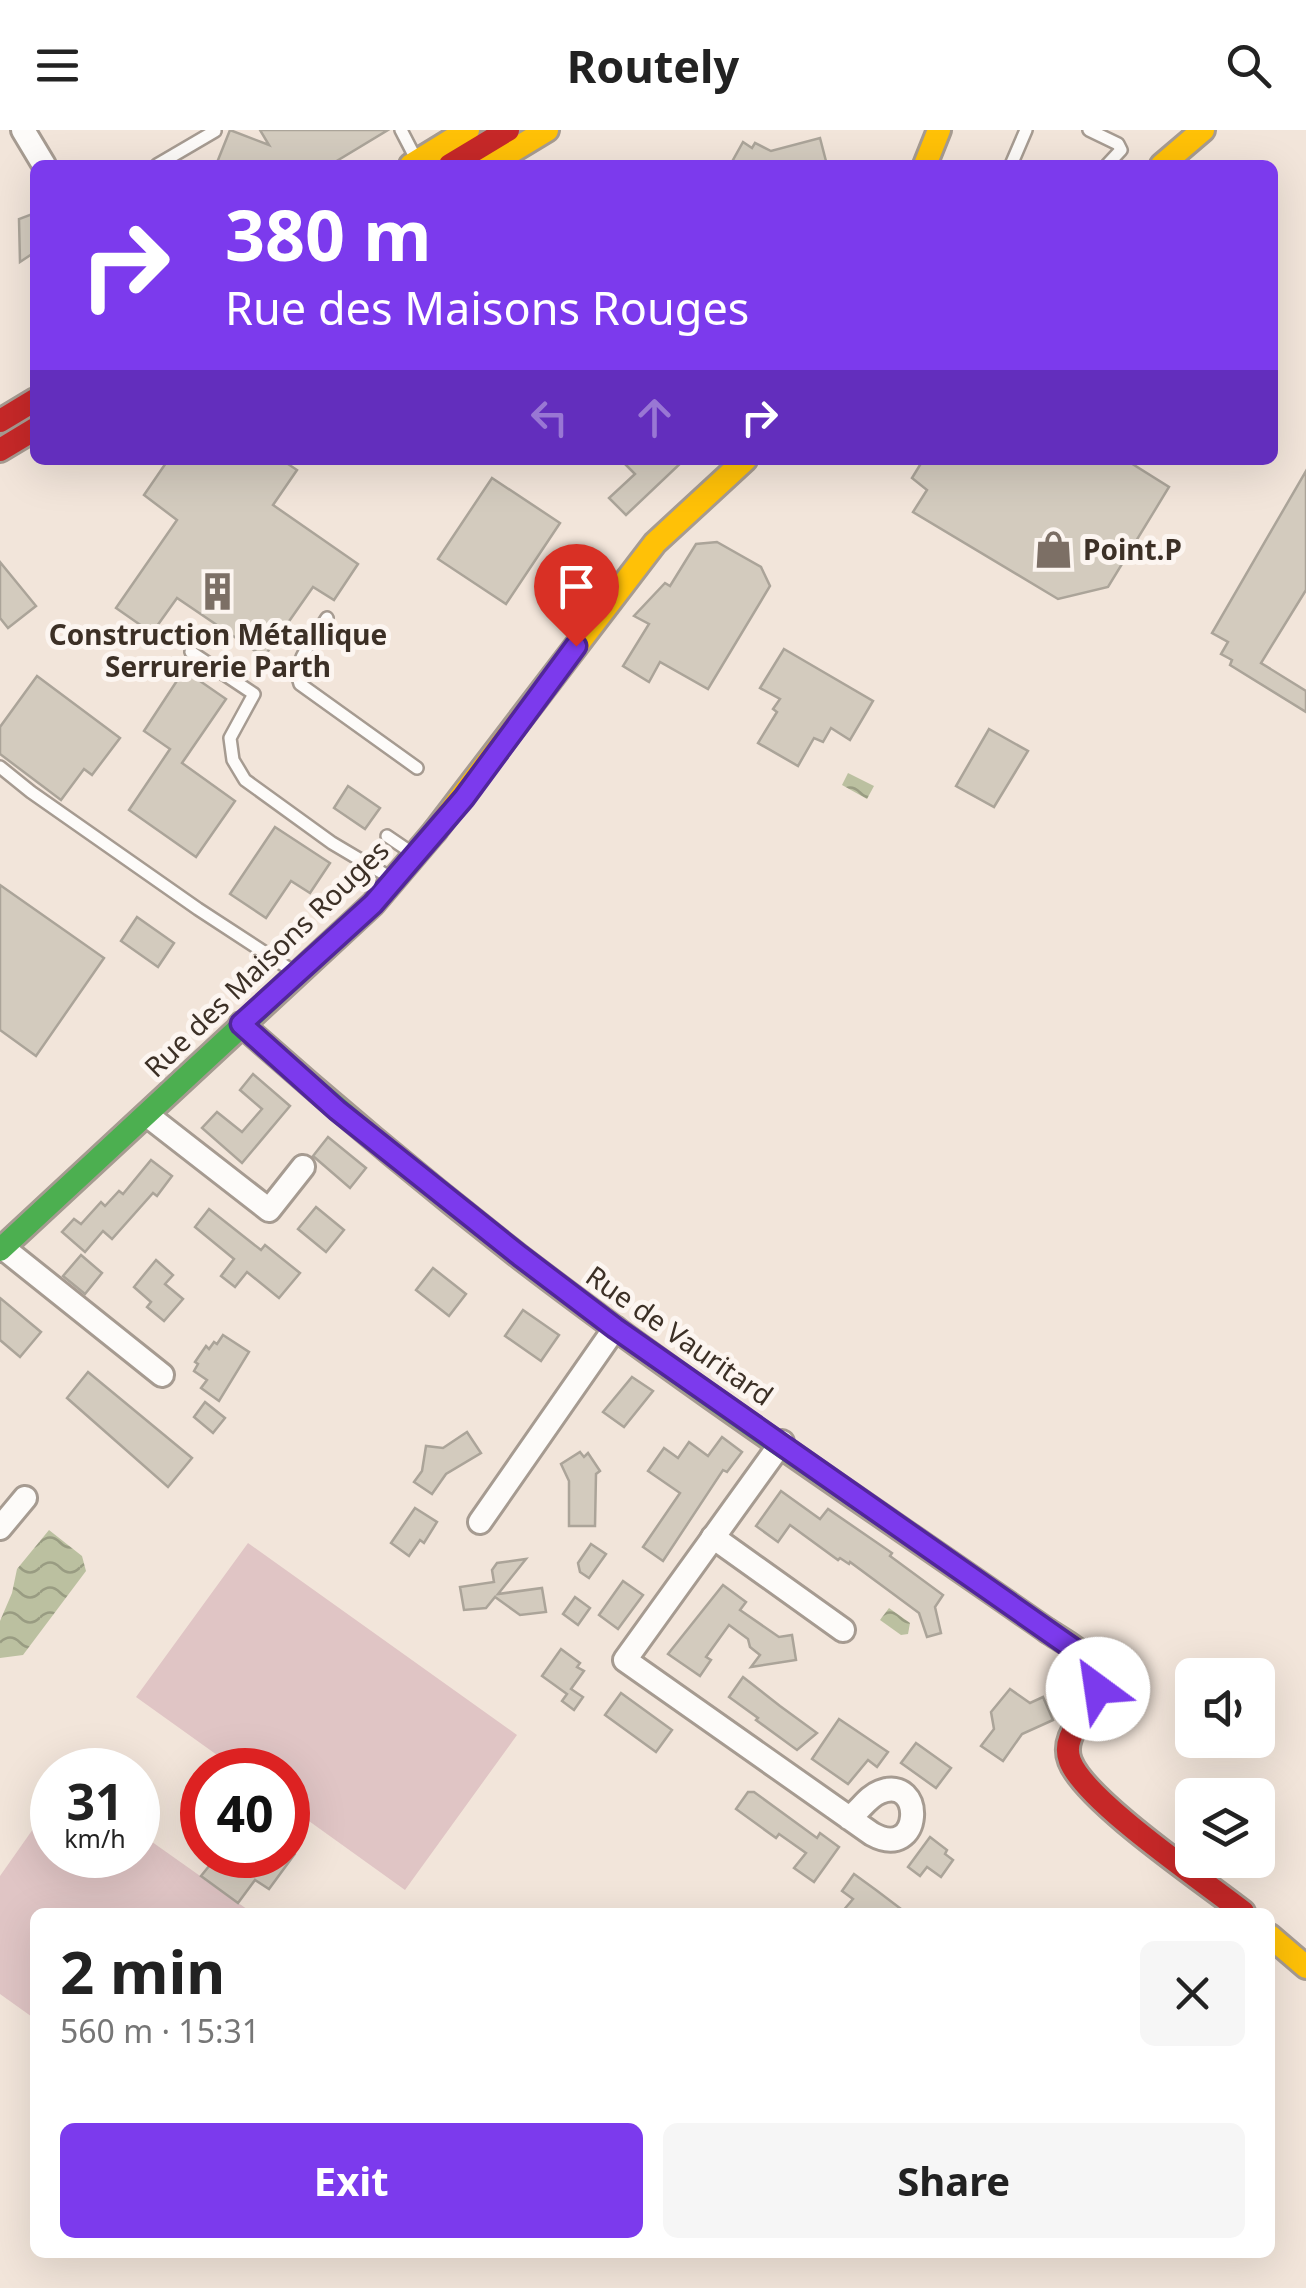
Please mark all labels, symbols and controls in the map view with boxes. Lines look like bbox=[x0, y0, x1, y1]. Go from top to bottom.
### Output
text: Routely bbox=[567, 35, 739, 96]
icon: menu bbox=[30, 38, 85, 93]
icon: search bbox=[1221, 38, 1276, 93]
text: 380 m bbox=[225, 186, 432, 282]
icon: right bbox=[60, 200, 190, 330]
text: Rue des Maisons Rouges bbox=[225, 277, 749, 338]
icon: left bbox=[522, 390, 577, 445]
icon: ahead bbox=[627, 390, 682, 445]
icon: right bbox=[732, 390, 787, 445]
shop icon: Point.P bbox=[1032, 528, 1074, 570]
place label: Point.P bbox=[1083, 530, 1182, 568]
pin bbox=[534, 544, 619, 647]
icon: arrive bbox=[549, 559, 604, 614]
building icon: Construction Métallique Serrurerie Parth bbox=[197, 571, 239, 613]
place label: Construction Métallique Serrurerie Parth bbox=[49, 615, 387, 685]
street label: Rue des Maisons Rouges bbox=[135, 831, 397, 1085]
street label: Rue de Vauritard bbox=[579, 1256, 781, 1414]
position arrow bbox=[1046, 1637, 1150, 1741]
map controls bbox=[1175, 1658, 1275, 1878]
button: sound bbox=[1175, 1658, 1275, 1758]
speed limit sign: 40 bbox=[180, 1748, 310, 1878]
text: 31 bbox=[66, 1767, 124, 1835]
button: layers bbox=[1175, 1778, 1275, 1878]
text: km/h bbox=[64, 1821, 126, 1855]
text: 2 min bbox=[60, 1930, 225, 2012]
button: close bbox=[1140, 1941, 1245, 2046]
text: 560 m · 15:31 bbox=[60, 2009, 260, 2052]
button: Exit bbox=[60, 2123, 643, 2238]
button: Share bbox=[663, 2123, 1245, 2238]

